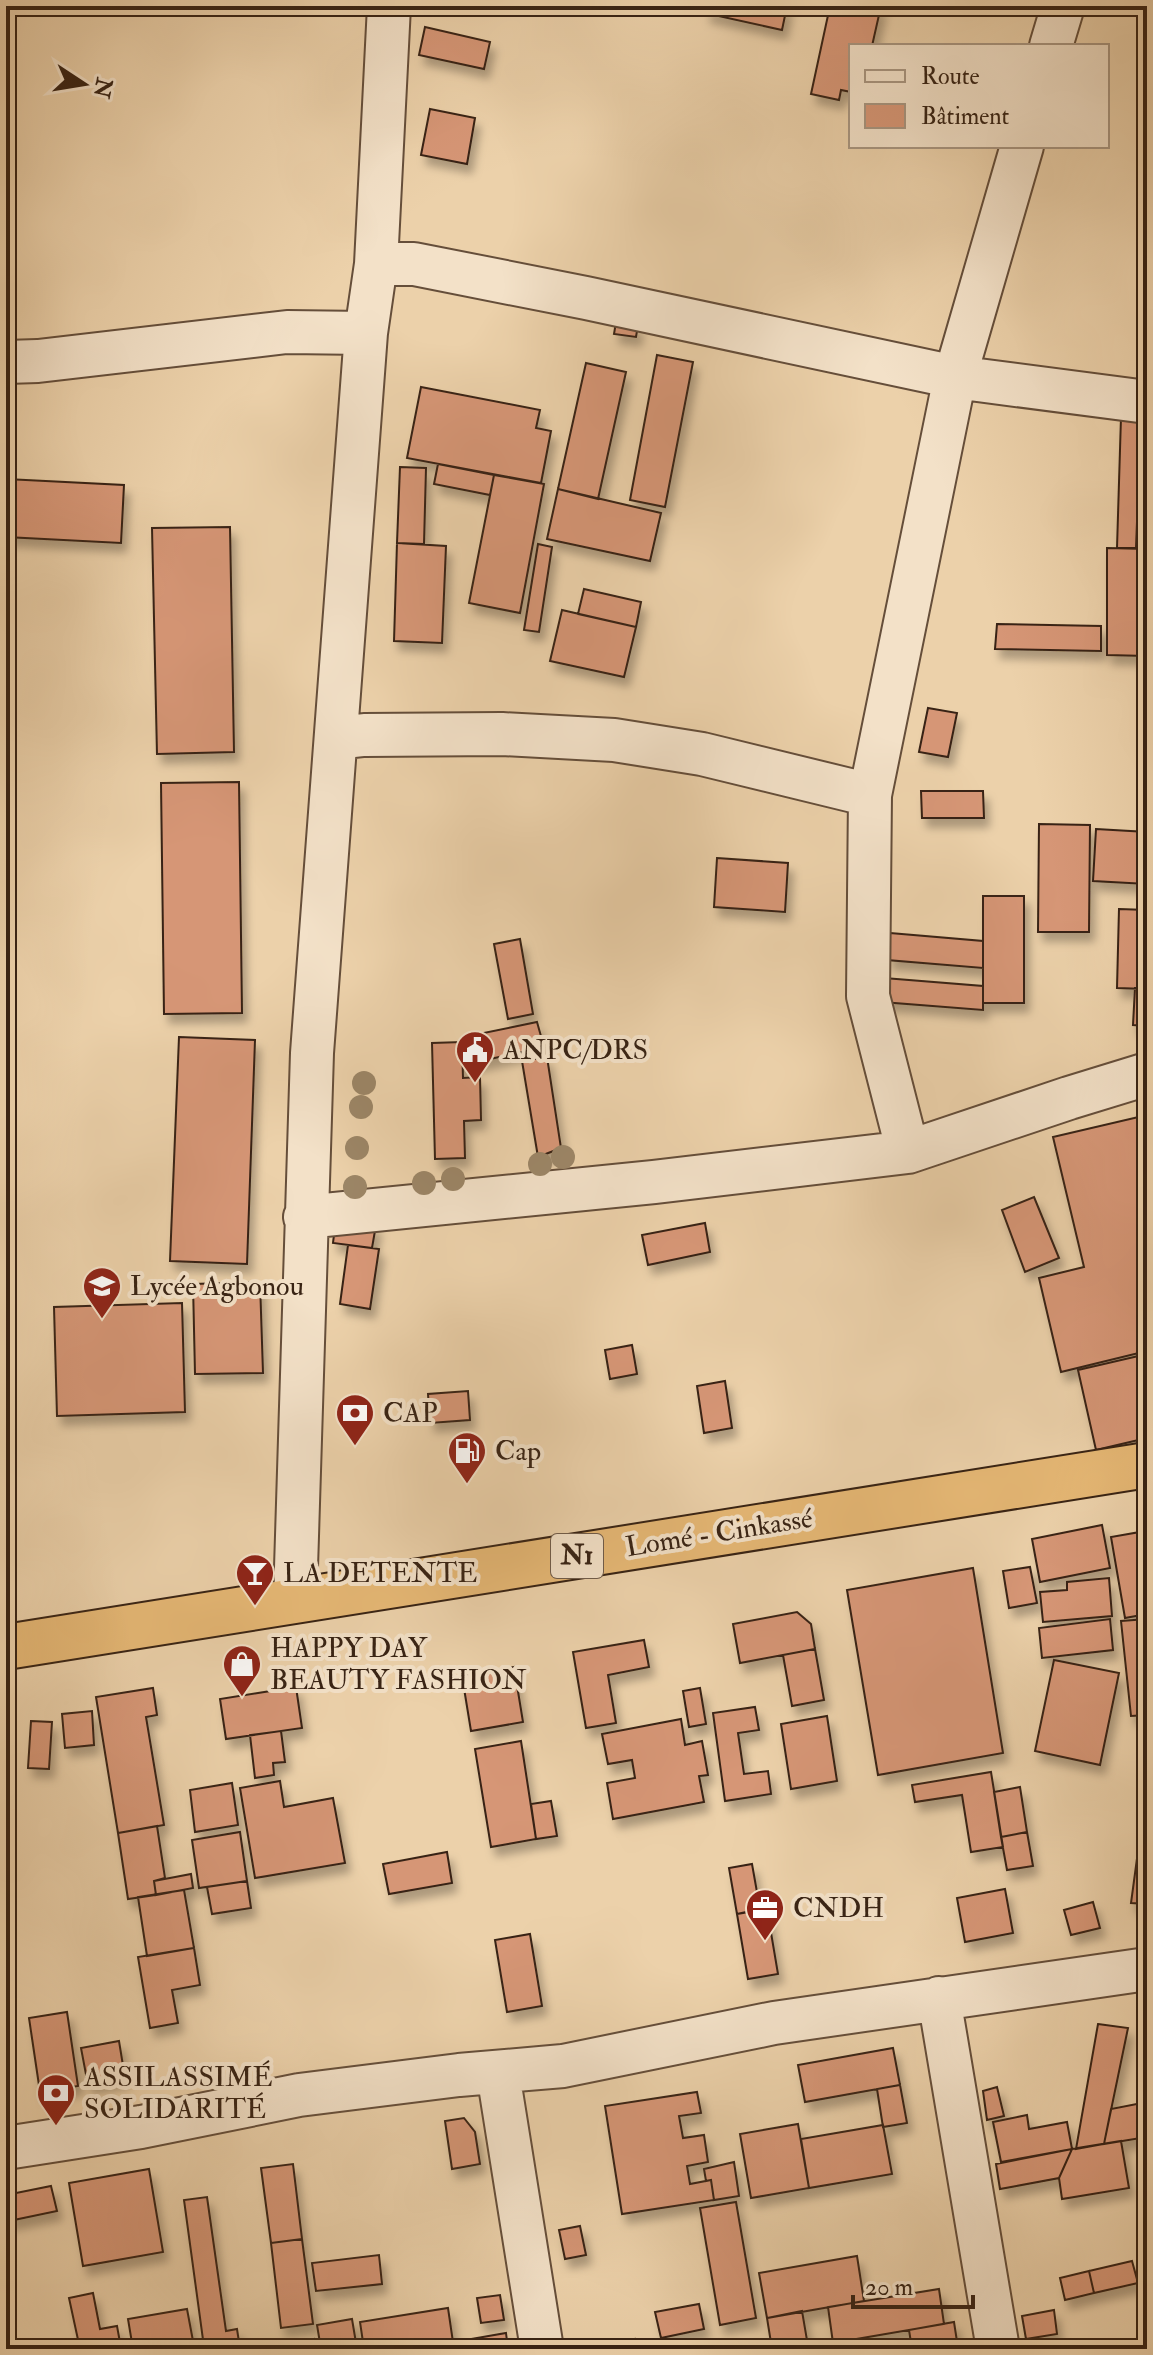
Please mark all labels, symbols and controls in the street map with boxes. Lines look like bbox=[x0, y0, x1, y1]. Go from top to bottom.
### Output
north arrow bbox=[44, 44, 124, 124]
legend bbox=[849, 44, 1109, 148]
text: Route bbox=[921, 61, 980, 92]
text: N bbox=[87, 74, 119, 101]
text: Bâtiment bbox=[921, 101, 1010, 132]
public building icon: ANPC/DRS bbox=[454, 1029, 496, 1084]
place label: ANPC/DRS bbox=[502, 1033, 648, 1068]
school or university icon: Lycée Agbonou bbox=[81, 1265, 123, 1320]
place label: Lycée Agbonou bbox=[130, 1269, 304, 1304]
bank icon: CAP bbox=[334, 1392, 376, 1447]
place label: CAP bbox=[383, 1396, 438, 1431]
fuel station icon: Cap bbox=[446, 1430, 488, 1485]
place label: Cap bbox=[495, 1434, 541, 1469]
street label: Lomé - Cinkassé bbox=[623, 1501, 815, 1565]
road number: N1 bbox=[551, 1534, 603, 1578]
bar icon: LA DETENTE bbox=[234, 1552, 276, 1607]
place label: LA DETENTE bbox=[283, 1556, 477, 1591]
place label: HAPPY DAY BEAUTY FASHION bbox=[270, 1631, 527, 1698]
shop icon: HAPPY DAY BEAUTY FASHION bbox=[221, 1643, 263, 1698]
office icon: CNDH bbox=[744, 1887, 786, 1942]
place label: CNDH bbox=[793, 1891, 884, 1926]
place label: ASSILASSIMÉ SOLIDARITÉ bbox=[83, 2060, 273, 2127]
bank icon: ASSILASSIMÉ SOLIDARITÉ bbox=[35, 2072, 77, 2127]
scale bar bbox=[853, 2259, 973, 2309]
text: 20 m bbox=[865, 2272, 914, 2303]

